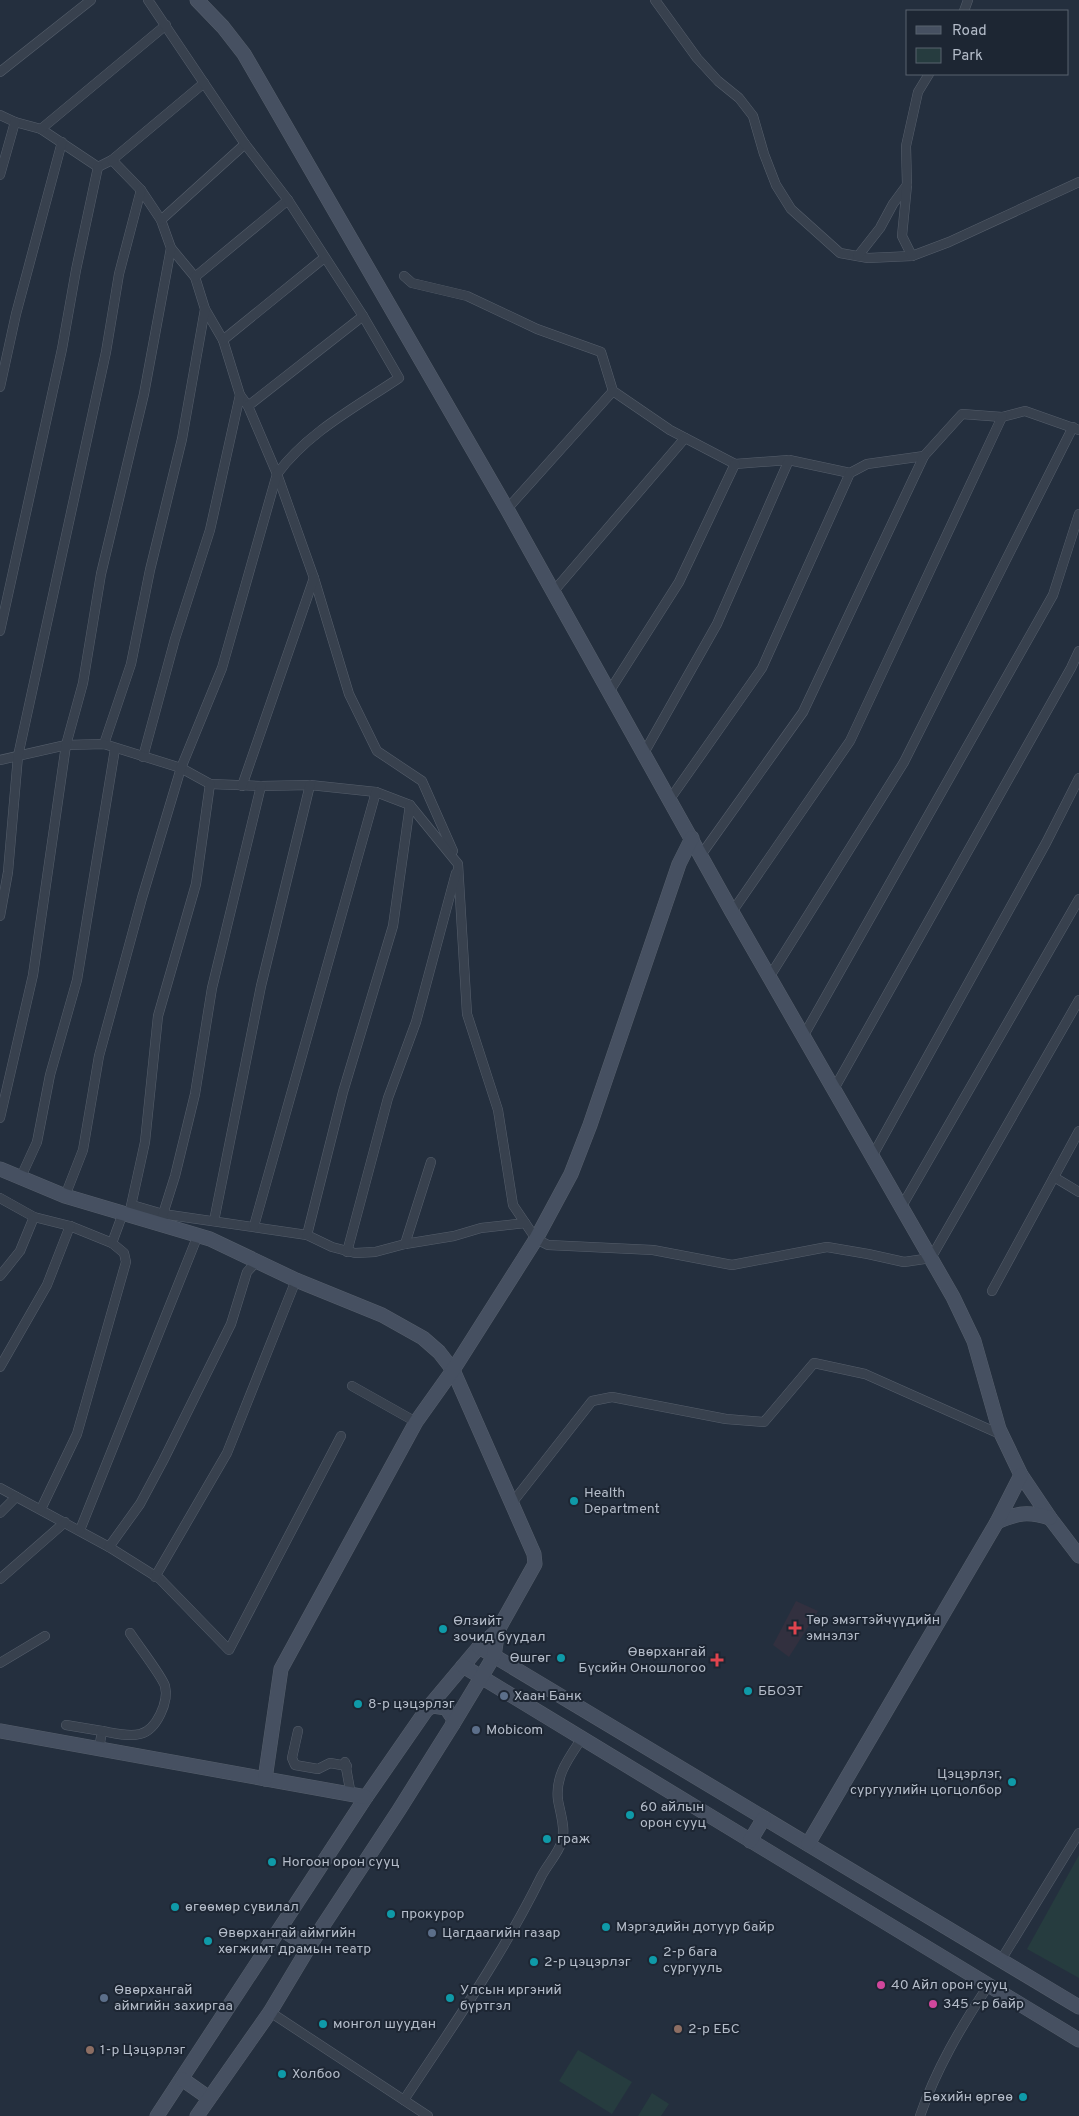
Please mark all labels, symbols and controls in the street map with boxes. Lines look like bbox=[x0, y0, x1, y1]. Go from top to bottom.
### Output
legend bbox=[906, 10, 1069, 75]
text: Road bbox=[952, 22, 987, 41]
text: Park bbox=[952, 47, 983, 66]
place label: Health Department bbox=[584, 1485, 660, 1518]
marker: Health Department bbox=[568, 1495, 580, 1507]
place label: Төр эмэгтэйчүүдийн эмнэлэг bbox=[806, 1612, 940, 1645]
place label: Өлзийт зочид буудал bbox=[453, 1613, 546, 1646]
marker: Төр эмэгтэйчүүдийн эмнэлэг bbox=[788, 1621, 802, 1635]
marker: Өлзийт зочид буудал bbox=[437, 1623, 449, 1635]
place label: Өвөрхангай Бүсийн Оношлогоо bbox=[578, 1644, 706, 1677]
place label: Өшгөг bbox=[509, 1650, 551, 1667]
marker: Өшгөг bbox=[555, 1652, 567, 1664]
marker: Өвөрхангай Бүсийн Оношлогоо bbox=[710, 1653, 724, 1667]
place label: ББОЭТ bbox=[758, 1683, 803, 1700]
marker: ББОЭТ bbox=[742, 1685, 754, 1697]
place label: Хаан Банк bbox=[514, 1688, 582, 1705]
marker: Хаан Банк bbox=[498, 1690, 510, 1702]
place label: 8-р цэцэрлэг bbox=[368, 1696, 455, 1713]
marker: 8-р цэцэрлэг bbox=[352, 1698, 364, 1710]
place label: Mobicom bbox=[486, 1722, 543, 1739]
marker: Mobicom bbox=[470, 1724, 482, 1736]
place label: Цэцэрлэг, сургуулийн цогцолбор bbox=[850, 1766, 1002, 1799]
marker: Цэцэрлэг, сургуулийн цогцолбор bbox=[1006, 1776, 1018, 1788]
place label: 60 айлын орон сууц bbox=[640, 1799, 707, 1832]
marker: 60 айлын орон сууц bbox=[624, 1809, 636, 1821]
place label: граж bbox=[557, 1831, 590, 1848]
marker: граж bbox=[541, 1833, 553, 1845]
place label: Ногоон орон сууц bbox=[282, 1854, 400, 1871]
marker: Ногоон орон сууц bbox=[266, 1856, 278, 1868]
place label: өгөөмөр сувилал bbox=[185, 1899, 299, 1916]
marker: өгөөмөр сувилал bbox=[169, 1901, 181, 1913]
place label: прокурор bbox=[401, 1906, 465, 1923]
marker: прокурор bbox=[385, 1908, 397, 1920]
place label: Мэргэдийн дотуур байр bbox=[616, 1919, 775, 1936]
marker: Мэргэдийн дотуур байр bbox=[600, 1921, 612, 1933]
place label: Өвөрхангай аймгийн хөгжимт драмын театр bbox=[218, 1925, 371, 1958]
place label: Цагдаагийн газар bbox=[442, 1925, 560, 1942]
marker: Цагдаагийн газар bbox=[426, 1927, 438, 1939]
marker: Өвөрхангай аймгийн хөгжимт драмын театр bbox=[202, 1935, 214, 1947]
place label: 2-р бага сургууль bbox=[663, 1944, 722, 1977]
place label: 2-р цэцэрлэг bbox=[544, 1954, 631, 1971]
marker: 2-р бага сургууль bbox=[647, 1954, 659, 1966]
marker: 2-р цэцэрлэг bbox=[528, 1956, 540, 1968]
place label: 40 Айл орон сууц bbox=[891, 1977, 1008, 1994]
marker: 40 Айл орон сууц bbox=[875, 1979, 887, 1991]
place label: Өвөрхангай аймгийн захиргаа bbox=[114, 1982, 233, 2015]
place label: Улсын иргэний бүртгэл bbox=[460, 1982, 562, 2015]
marker: Өвөрхангай аймгийн захиргаа bbox=[98, 1992, 110, 2004]
marker: Улсын иргэний бүртгэл bbox=[444, 1992, 456, 2004]
place label: 345 ~р байр bbox=[943, 1996, 1024, 2013]
marker: 345 ~р байр bbox=[927, 1998, 939, 2010]
place label: монгол шуудан bbox=[333, 2016, 436, 2033]
marker: монгол шуудан bbox=[317, 2018, 329, 2030]
place label: 2-р ЕБС bbox=[688, 2021, 740, 2038]
marker: 2-р ЕБС bbox=[672, 2023, 684, 2035]
place label: 1-р Цэцэрлэг bbox=[100, 2042, 185, 2059]
marker: 1-р Цэцэрлэг bbox=[84, 2044, 96, 2056]
place label: Холбоо bbox=[292, 2066, 341, 2083]
marker: Холбоо bbox=[276, 2068, 288, 2080]
place label: Бөхийн өргөө bbox=[923, 2089, 1013, 2106]
marker: Бөхийн өргөө bbox=[1017, 2091, 1029, 2103]

